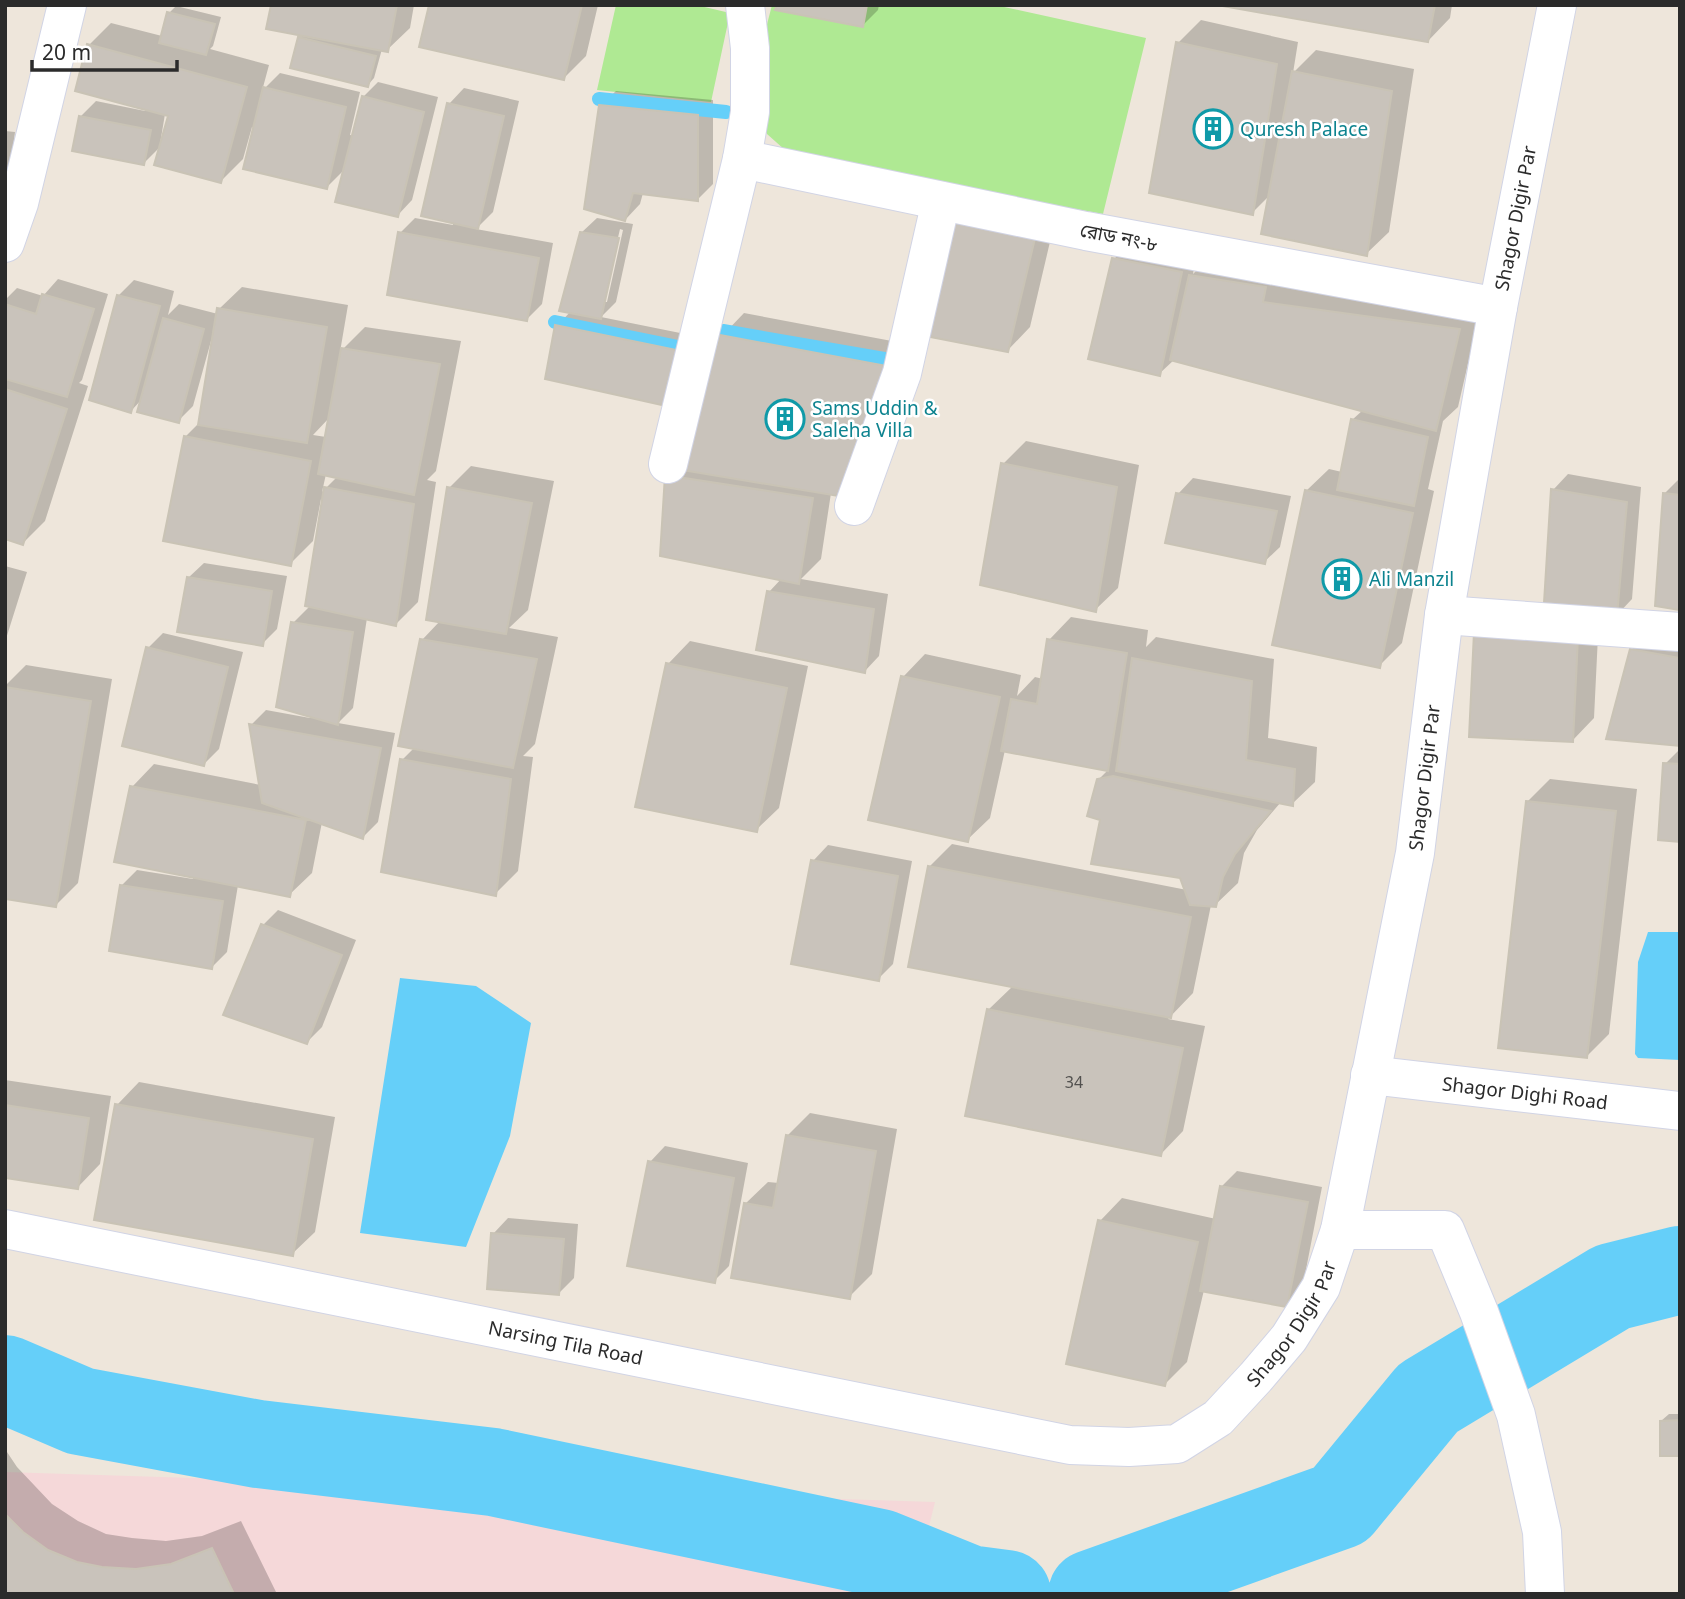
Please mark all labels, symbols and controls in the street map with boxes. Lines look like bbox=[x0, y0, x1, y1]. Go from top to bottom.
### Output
scale bar bbox=[32, 28, 177, 72]
text: 20 m bbox=[42, 38, 91, 66]
building icon: Quresh Palace bbox=[1192, 108, 1234, 150]
place label: Quresh Palace bbox=[1240, 116, 1368, 142]
street label: Shagor Digir Par bbox=[1488, 143, 1542, 293]
street label: রোড নং-৮ bbox=[1078, 217, 1160, 257]
place label: Sams Uddin & Saleha Villa bbox=[812, 395, 938, 443]
building icon: Sams Uddin & Saleha Villa bbox=[764, 398, 806, 440]
building icon: Ali Manzil bbox=[1321, 558, 1363, 600]
place label: Ali Manzil bbox=[1369, 566, 1454, 592]
street label: Shagor Digir Par bbox=[1402, 703, 1446, 852]
street label: Shagor Dighi Road bbox=[1441, 1070, 1609, 1116]
house number: 34 bbox=[1065, 1071, 1083, 1093]
street label: Shagor Digir Par bbox=[1240, 1257, 1342, 1392]
street label: Narsing Tila Road bbox=[486, 1314, 645, 1371]

